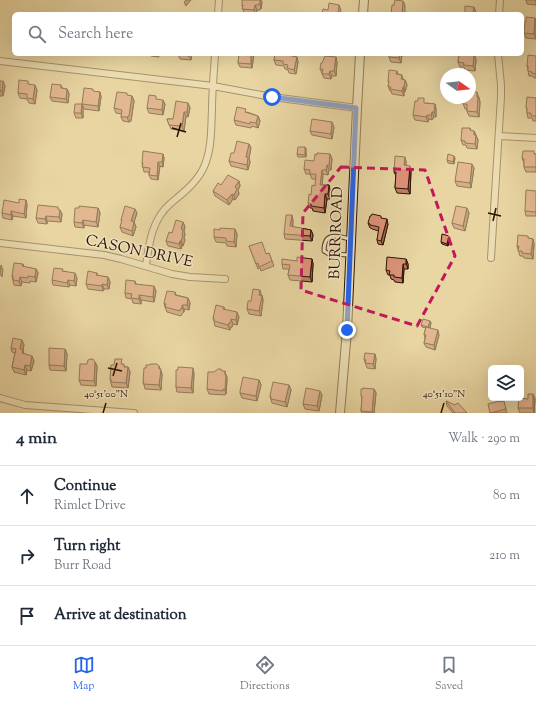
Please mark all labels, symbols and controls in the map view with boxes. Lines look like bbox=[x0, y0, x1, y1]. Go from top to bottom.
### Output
search box bbox=[12, 12, 524, 56]
icon: search bbox=[26, 23, 48, 45]
text: Search here bbox=[58, 24, 133, 45]
north arrow bbox=[440, 68, 476, 104]
route start bbox=[263, 88, 281, 106]
street label: BURR ROAD bbox=[325, 186, 349, 280]
street label: CASON DRIVE bbox=[84, 230, 194, 274]
route end bbox=[338, 321, 356, 339]
map controls bbox=[488, 365, 524, 401]
button: layers bbox=[488, 365, 524, 401]
text: 40°51'00"N bbox=[84, 387, 128, 402]
text: 40°51'10"N bbox=[423, 387, 465, 402]
text: 4 min bbox=[16, 427, 57, 451]
text: Walk · 290 m bbox=[448, 430, 520, 448]
text: Continue bbox=[54, 476, 116, 497]
icon: ahead bbox=[16, 485, 38, 507]
text: 80 m bbox=[493, 487, 520, 505]
text: Rimlet Drive bbox=[54, 497, 126, 515]
text: Turn right bbox=[54, 536, 120, 557]
icon: right bbox=[16, 545, 38, 567]
text: 210 m bbox=[489, 547, 520, 565]
text: Burr Road bbox=[54, 557, 111, 575]
icon: arrive bbox=[16, 605, 38, 627]
text: Arrive at destination bbox=[54, 605, 187, 626]
tab: Map bbox=[73, 654, 95, 694]
tab: Directions bbox=[240, 654, 290, 694]
tab: Saved bbox=[435, 654, 463, 694]

